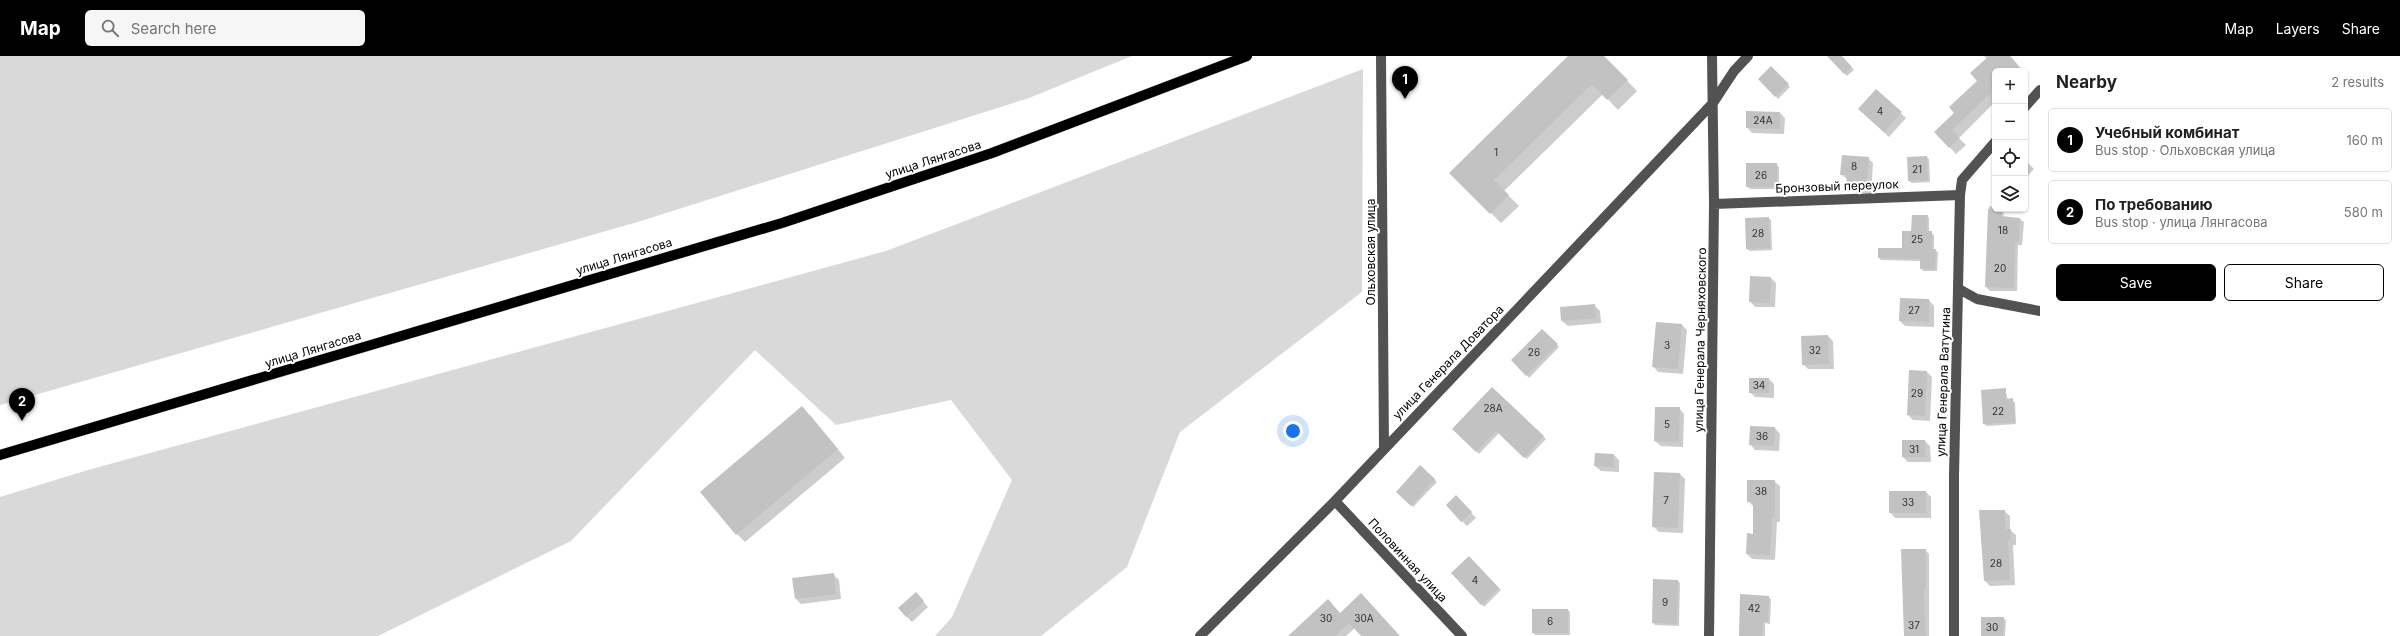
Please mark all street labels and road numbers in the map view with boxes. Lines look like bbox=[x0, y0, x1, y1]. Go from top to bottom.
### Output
street label: улица Лянгасова bbox=[883, 136, 983, 182]
street label: Бронзовый переулок bbox=[1775, 176, 1900, 196]
street label: Ольховская улица bbox=[1363, 199, 1378, 306]
street label: улица Лянгасова bbox=[574, 234, 674, 278]
street label: улица Генерала Черняховского bbox=[1691, 247, 1709, 433]
street label: улица Генерала Доватора bbox=[1389, 302, 1507, 422]
street label: улица Генерала Ватутина bbox=[1933, 307, 1953, 457]
street label: улица Лянгасова bbox=[263, 327, 363, 371]
street label: Половинная улица bbox=[1365, 515, 1451, 605]

